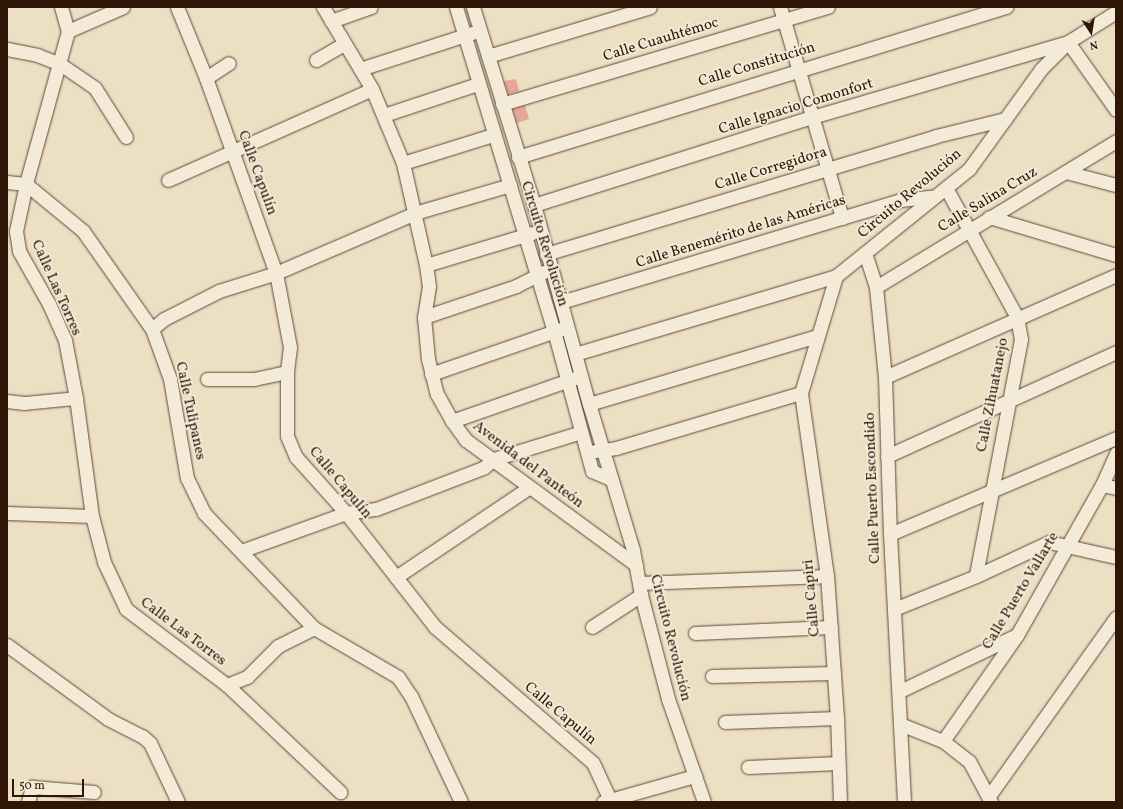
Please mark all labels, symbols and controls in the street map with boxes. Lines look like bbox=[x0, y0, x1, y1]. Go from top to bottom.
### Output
north arrow bbox=[1071, 12, 1111, 52]
street label: Calle Cuauhtémoc bbox=[601, 14, 721, 66]
text: N bbox=[1088, 36, 1099, 52]
street label: Calle Constitución bbox=[696, 39, 818, 91]
street label: Calle Ignacio Comonfort bbox=[717, 75, 875, 139]
street label: Calle Capulín bbox=[233, 128, 281, 218]
street label: Calle Corregidora bbox=[713, 143, 829, 195]
street label: Circuito Revolución bbox=[854, 145, 966, 243]
street label: Calle Salina Cruz bbox=[935, 163, 1041, 237]
street label: Circuito Revolución bbox=[516, 179, 572, 309]
street label: Calle Benemérito de las Américas bbox=[634, 191, 848, 273]
street label: Calle Las Torres bbox=[27, 237, 85, 339]
street label: Calle Zihuatanejo bbox=[973, 336, 1013, 454]
street label: Calle Tulipanes bbox=[171, 360, 209, 462]
street label: Calle Puerto Escondido bbox=[861, 412, 885, 564]
street label: Avenida del Panteón bbox=[469, 417, 587, 513]
street label: Calle Capulín bbox=[305, 443, 375, 523]
street label: Calle Puerto Vallarte bbox=[979, 529, 1063, 653]
street label: Calle Capiri bbox=[800, 559, 824, 637]
street label: Circuito Revolución bbox=[646, 573, 694, 703]
street label: Calle Las Torres bbox=[136, 594, 230, 670]
street label: Calle Capulín bbox=[520, 679, 600, 749]
scale bar bbox=[14, 771, 86, 797]
text: 50 m bbox=[19, 778, 45, 794]

